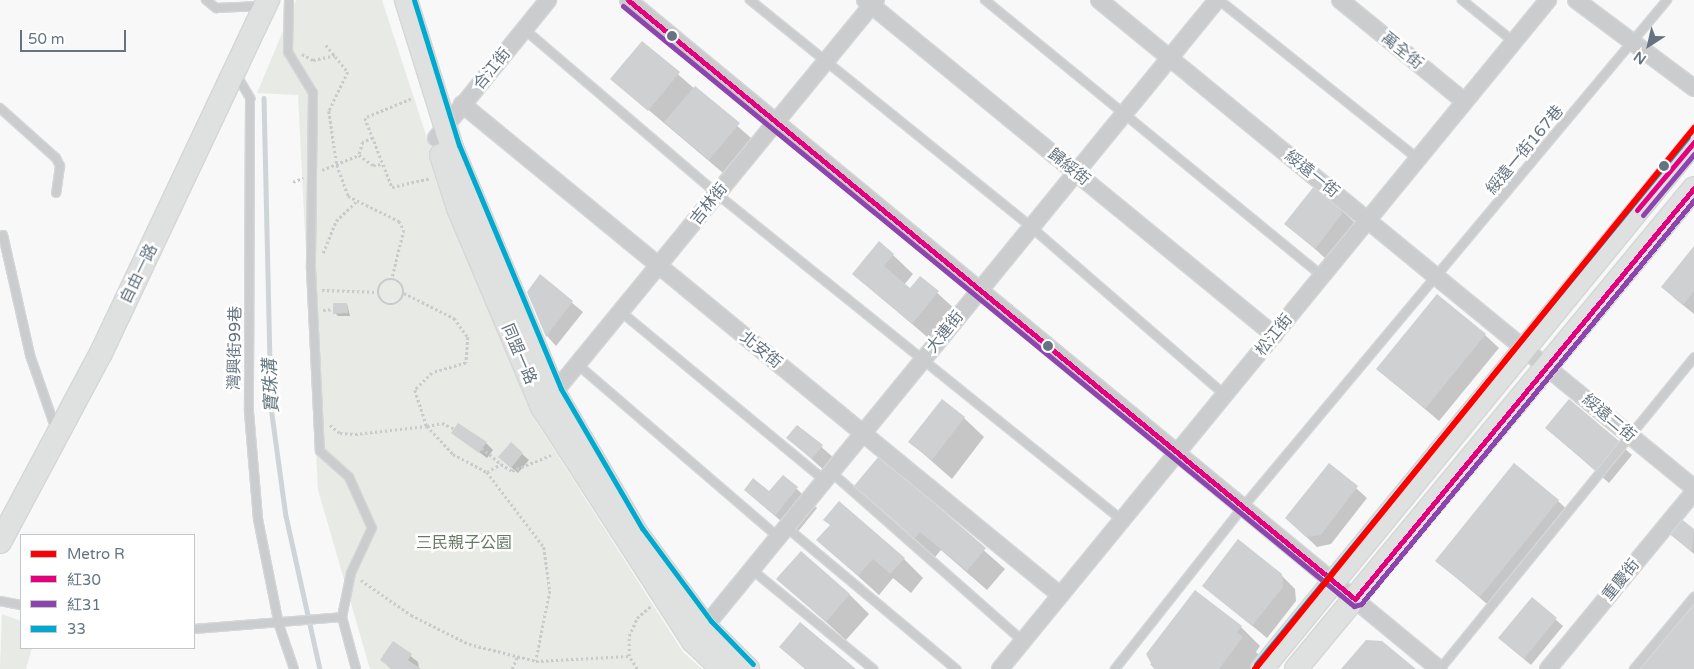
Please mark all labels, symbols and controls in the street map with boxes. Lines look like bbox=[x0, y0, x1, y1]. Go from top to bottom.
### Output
scale bar bbox=[22, 20, 129, 52]
north arrow bbox=[1624, 20, 1674, 70]
street label: 萬全街 bbox=[1377, 28, 1427, 74]
text: 50 m bbox=[28, 30, 65, 48]
unlabelled marker bbox=[667, 31, 677, 41]
street label: 合江街 bbox=[469, 44, 515, 94]
text: N bbox=[1631, 48, 1650, 68]
street label: 綏遠一街167巷 bbox=[1482, 102, 1568, 198]
street label: 歸綏街 bbox=[1044, 144, 1094, 190]
street label: 綏遠一街 bbox=[1281, 146, 1343, 202]
unlabelled marker bbox=[1659, 161, 1669, 171]
street label: 吉林街 bbox=[686, 179, 732, 229]
street label: 自由一路 bbox=[116, 241, 162, 307]
street label: 灣興街99巷 bbox=[225, 306, 245, 390]
street label: 大連街 bbox=[922, 307, 968, 357]
street label: 松江街 bbox=[1251, 310, 1297, 360]
street label: 同盟一路 bbox=[498, 321, 540, 387]
street label: 北安街 bbox=[736, 327, 786, 373]
unlabelled marker bbox=[1043, 341, 1053, 351]
water label: 寶珠溝 bbox=[259, 358, 283, 414]
street label: 綏遠二街 bbox=[1578, 390, 1640, 446]
park label: 三民親子公園 bbox=[416, 533, 512, 553]
legend bbox=[20, 534, 195, 649]
text: Metro R bbox=[67, 545, 125, 563]
street label: 重慶街 bbox=[1598, 555, 1644, 605]
text: 紅30 bbox=[67, 571, 101, 589]
text: 紅31 bbox=[67, 596, 101, 614]
text: 33 bbox=[67, 620, 86, 638]

